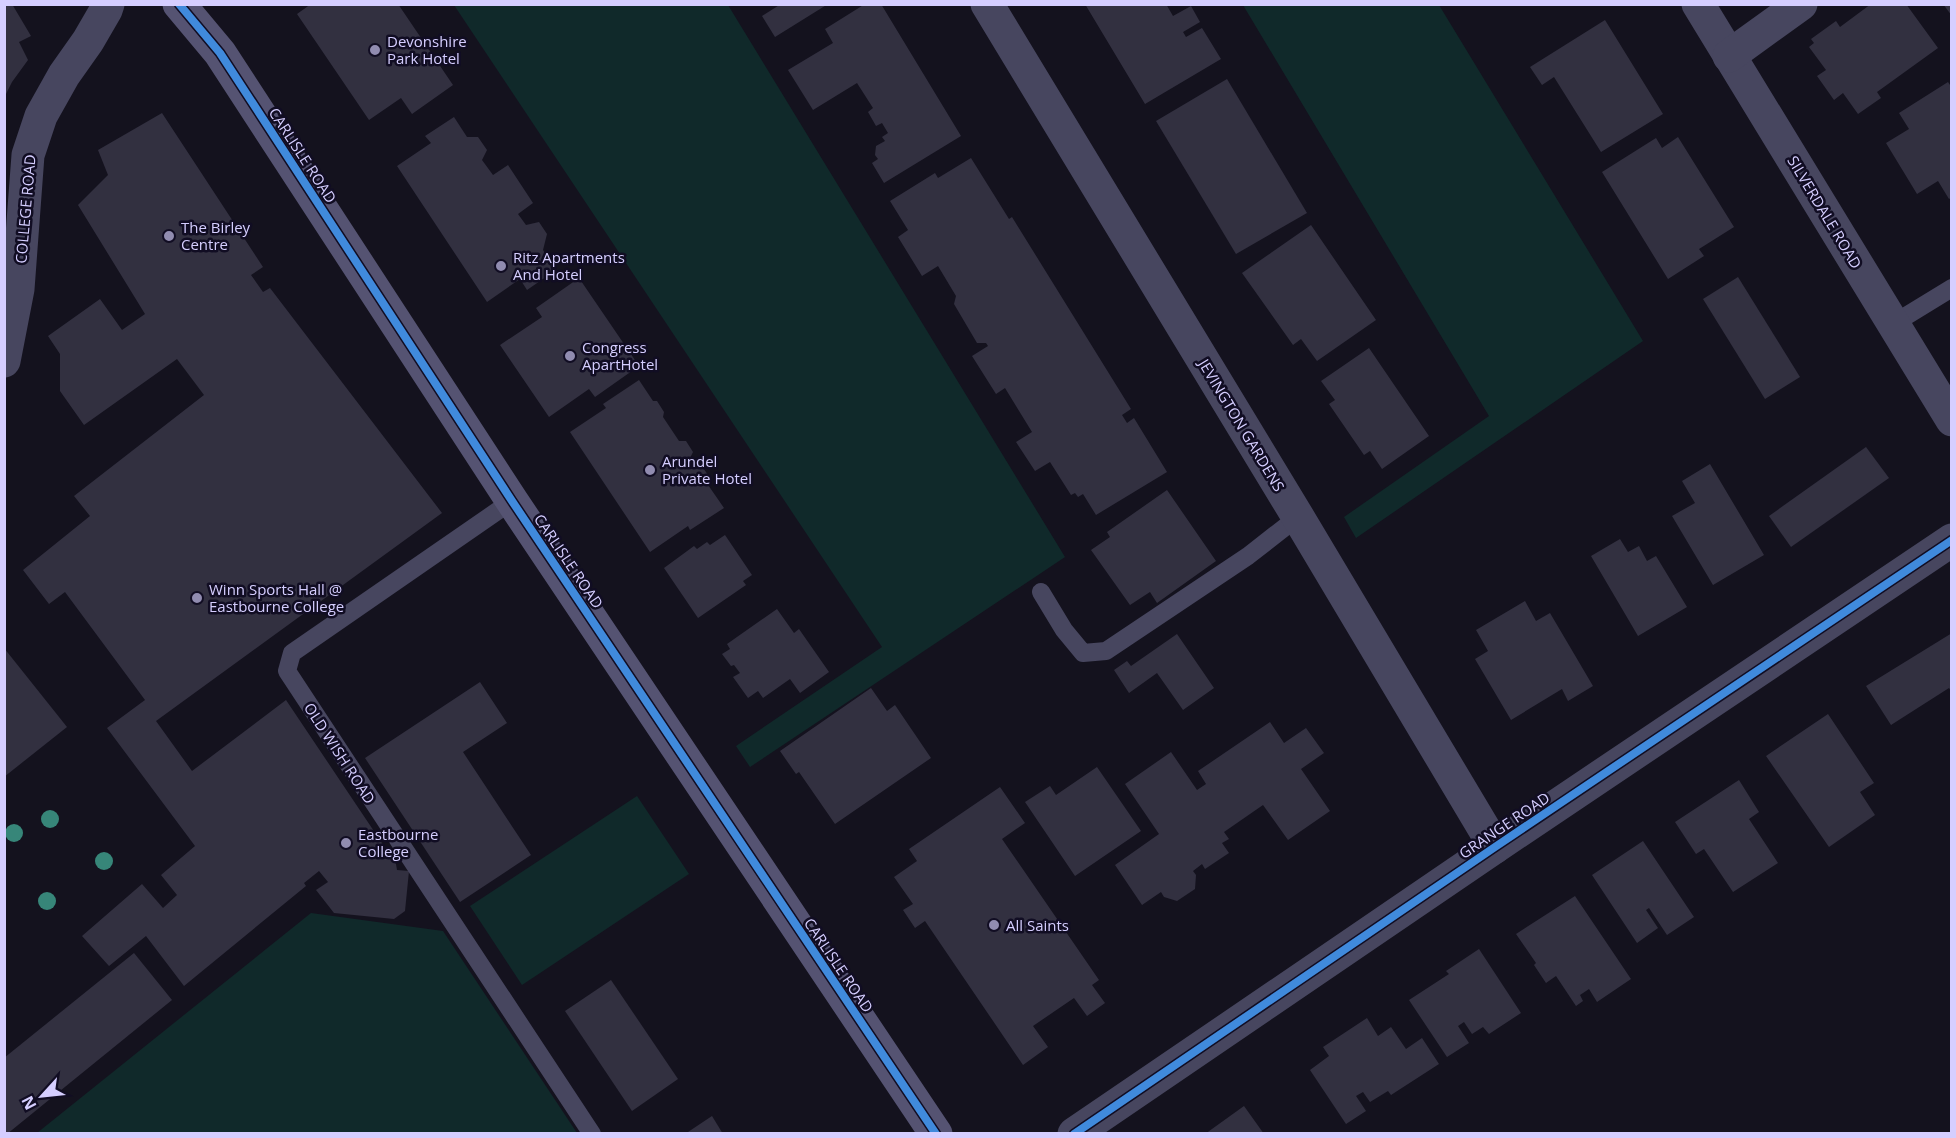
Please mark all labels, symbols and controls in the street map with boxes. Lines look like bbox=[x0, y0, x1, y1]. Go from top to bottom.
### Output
place label: Devonshire Park Hotel bbox=[387, 31, 467, 68]
marker: Devonshire Park Hotel bbox=[368, 43, 382, 57]
street label: CARLISLE ROAD bbox=[265, 104, 341, 206]
street label: SILVERDALE ROAD bbox=[1783, 152, 1867, 272]
street label: COLLEGE ROAD bbox=[10, 154, 40, 264]
place label: The Birley Centre bbox=[181, 217, 251, 254]
marker: The Birley Centre bbox=[162, 229, 176, 243]
place label: Ritz Apartments And Hotel bbox=[513, 247, 625, 284]
marker: Ritz Apartments And Hotel bbox=[494, 259, 508, 273]
place label: Congress ApartHotel bbox=[582, 337, 658, 374]
marker: Congress ApartHotel bbox=[563, 349, 577, 363]
street label: JEVINGTON GARDENS bbox=[1193, 353, 1290, 495]
place label: Arundel Private Hotel bbox=[662, 451, 752, 488]
marker: Arundel Private Hotel bbox=[643, 463, 657, 477]
street label: CARLISLE ROAD bbox=[530, 510, 608, 612]
place label: Winn Sports Hall @ Eastbourne College bbox=[209, 579, 344, 616]
marker: Winn Sports Hall @ Eastbourne College bbox=[190, 591, 204, 605]
street label: OLD WISH ROAD bbox=[300, 699, 380, 807]
street label: GRANGE ROAD bbox=[1455, 787, 1553, 863]
place label: Eastbourne College bbox=[358, 824, 438, 861]
marker: Eastbourne College bbox=[339, 836, 353, 850]
street label: CARLISLE ROAD bbox=[800, 914, 878, 1016]
place label: All Saints bbox=[1006, 915, 1069, 935]
marker: All Saints bbox=[987, 918, 1001, 932]
north arrow bbox=[12, 1066, 72, 1126]
text: N bbox=[16, 1092, 41, 1114]

